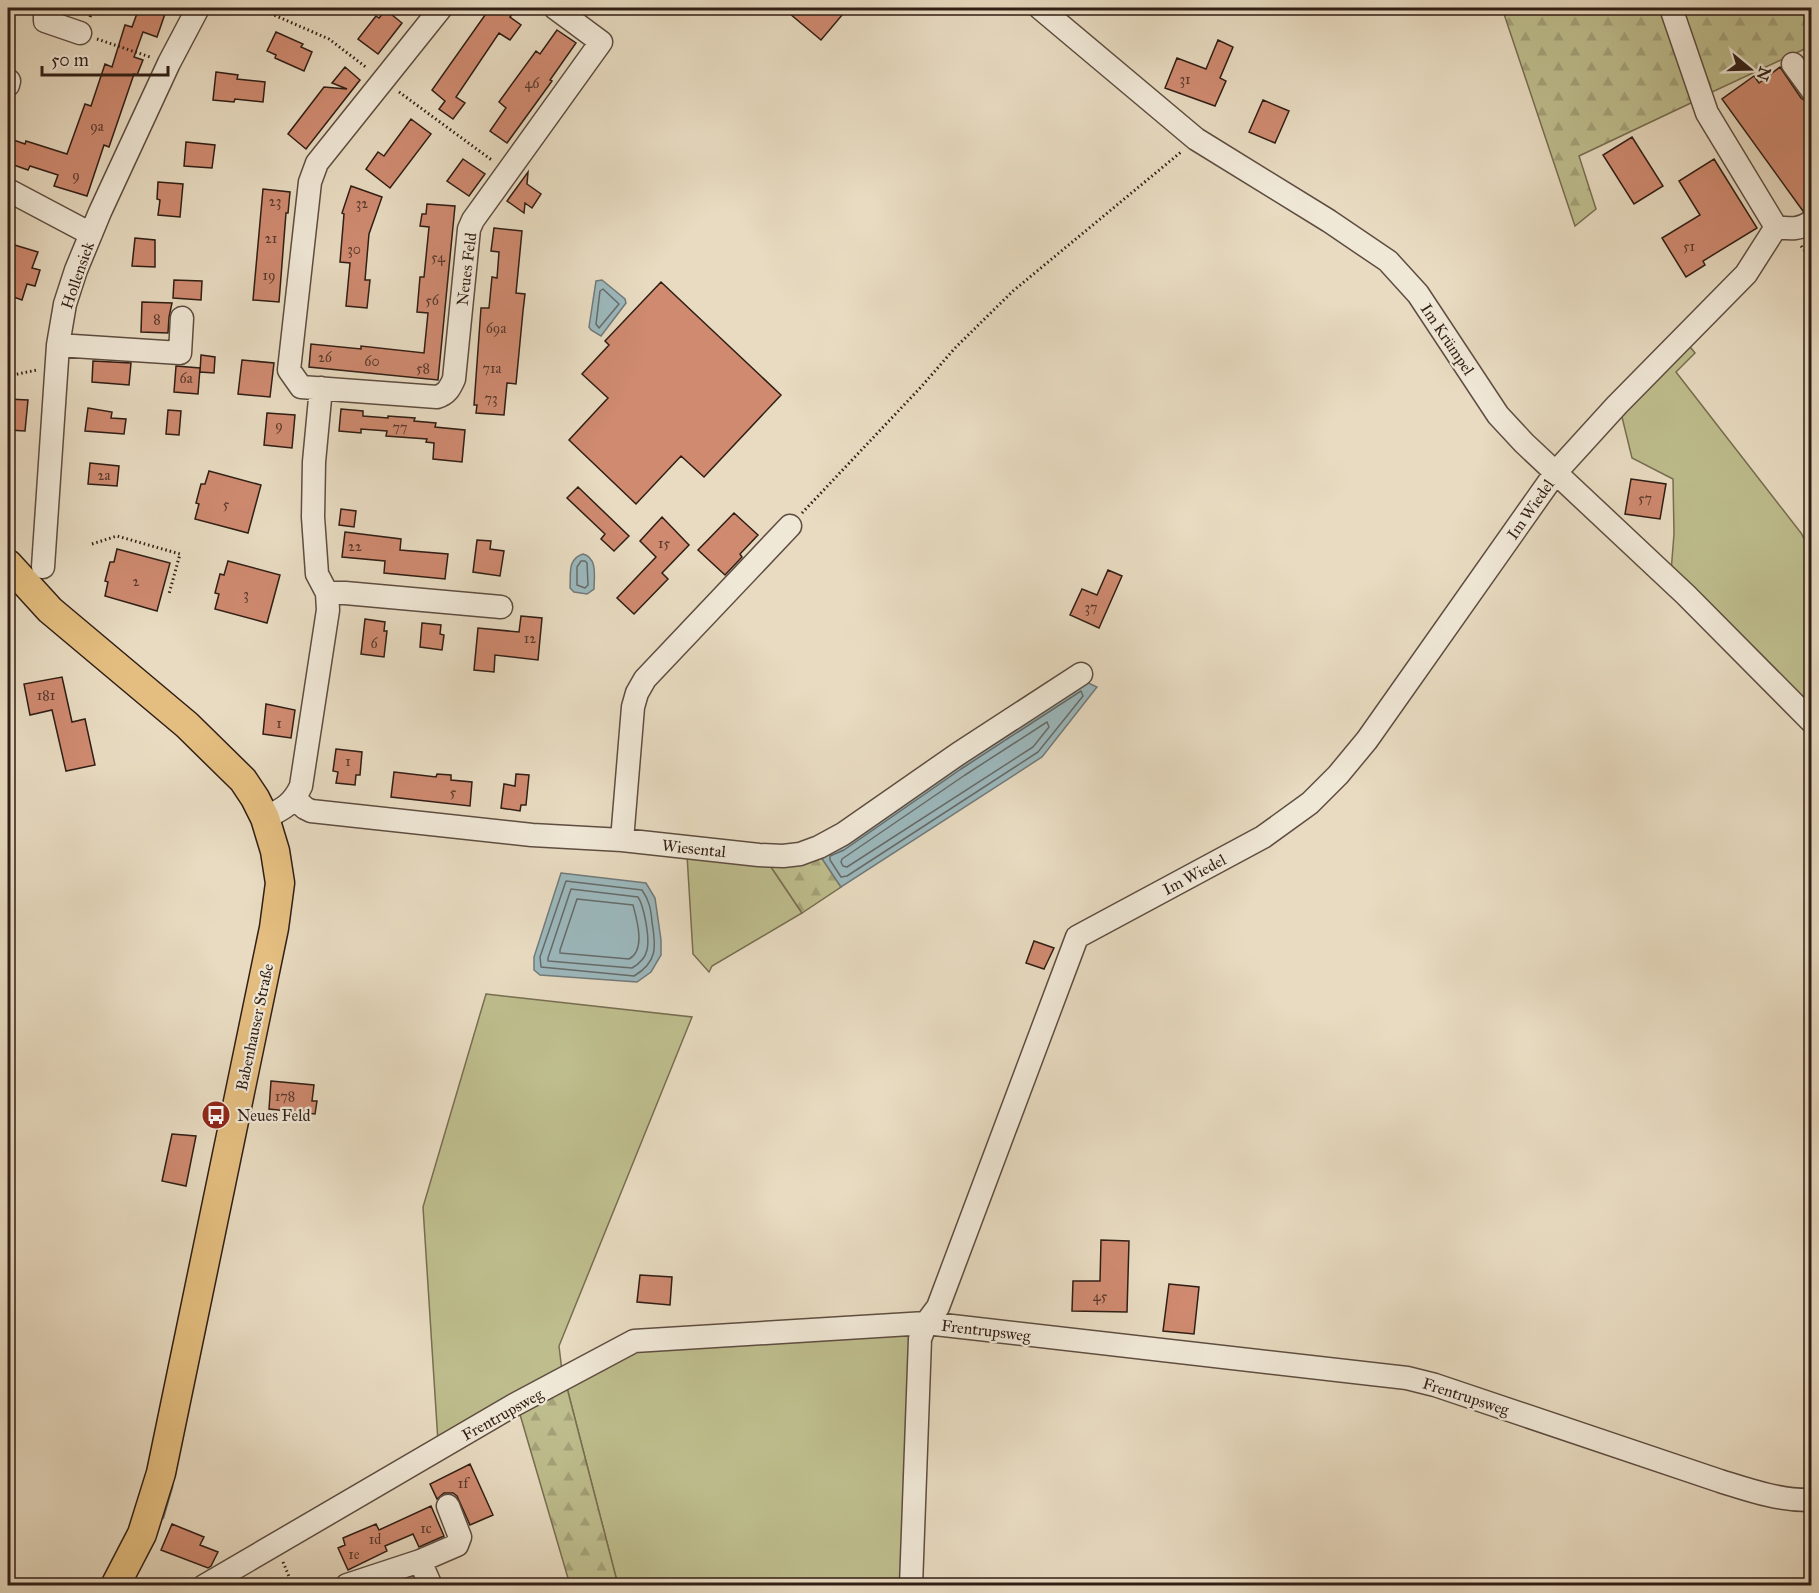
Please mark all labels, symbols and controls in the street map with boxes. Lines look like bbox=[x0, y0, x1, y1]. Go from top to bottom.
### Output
scale bar bbox=[42, 39, 168, 77]
north arrow bbox=[1720, 39, 1780, 99]
text: 50 m bbox=[51, 49, 89, 71]
text: N bbox=[1752, 64, 1775, 84]
house number: 31 bbox=[1179, 71, 1191, 88]
house number: 46 bbox=[525, 75, 540, 92]
house number: 9a bbox=[90, 118, 104, 135]
house number: 9 bbox=[72, 167, 80, 184]
house number: 23 bbox=[269, 193, 281, 210]
house number: 32 bbox=[356, 195, 368, 212]
house number: 21 bbox=[265, 230, 278, 247]
street label: Neues Feld bbox=[453, 231, 480, 307]
street label: Hollensiek bbox=[57, 238, 98, 311]
house number: 51 bbox=[1683, 238, 1695, 255]
house number: 30 bbox=[347, 241, 361, 258]
house number: 54 bbox=[431, 249, 446, 266]
house number: 19 bbox=[263, 267, 275, 284]
house number: 56 bbox=[425, 292, 440, 309]
street label: Im Krümpel bbox=[1417, 300, 1479, 379]
house number: 8 bbox=[153, 311, 161, 328]
house number: 69a bbox=[486, 320, 506, 337]
house number: 26 bbox=[318, 349, 333, 366]
house number: 60 bbox=[364, 353, 380, 370]
house number: 58 bbox=[416, 360, 430, 377]
house number: 71a bbox=[483, 360, 502, 377]
house number: 6a bbox=[179, 370, 193, 387]
house number: 73 bbox=[484, 390, 498, 407]
house number: 9 bbox=[275, 417, 283, 434]
house number: 77 bbox=[393, 419, 407, 436]
house number: 2a bbox=[98, 467, 110, 484]
street label: Im Wiedel bbox=[1503, 475, 1558, 543]
house number: 57 bbox=[1638, 490, 1652, 507]
house number: 5 bbox=[223, 496, 230, 513]
house number: 15 bbox=[658, 535, 670, 552]
house number: 22 bbox=[348, 538, 362, 555]
house number: 2 bbox=[133, 573, 140, 590]
house number: 3 bbox=[243, 586, 249, 603]
house number: 37 bbox=[1084, 599, 1098, 616]
house number: 12 bbox=[524, 630, 536, 647]
house number: 6 bbox=[370, 635, 378, 652]
house number: 181 bbox=[37, 687, 56, 704]
house number: 1 bbox=[276, 715, 282, 732]
house number: 1 bbox=[345, 753, 351, 770]
house number: 5 bbox=[450, 784, 457, 801]
street label: Wiesental bbox=[661, 836, 727, 861]
street label: Im Wiedel bbox=[1159, 850, 1230, 899]
street label: Babenhauser Straße bbox=[232, 962, 277, 1092]
house number: 178 bbox=[275, 1088, 295, 1105]
bus stop icon: Neues Feld bbox=[200, 1099, 232, 1131]
place label: Neues Feld bbox=[237, 1106, 311, 1125]
house number: 45 bbox=[1093, 1288, 1108, 1305]
street label: Frentrupsweg bbox=[940, 1316, 1032, 1346]
street label: Frentrupsweg bbox=[1420, 1374, 1512, 1421]
street label: Frentrupsweg bbox=[458, 1384, 547, 1445]
house number: 1f bbox=[458, 1475, 470, 1492]
house number: 1c bbox=[420, 1520, 432, 1537]
house number: 1d bbox=[369, 1531, 381, 1548]
house number: 1e bbox=[348, 1546, 360, 1563]

